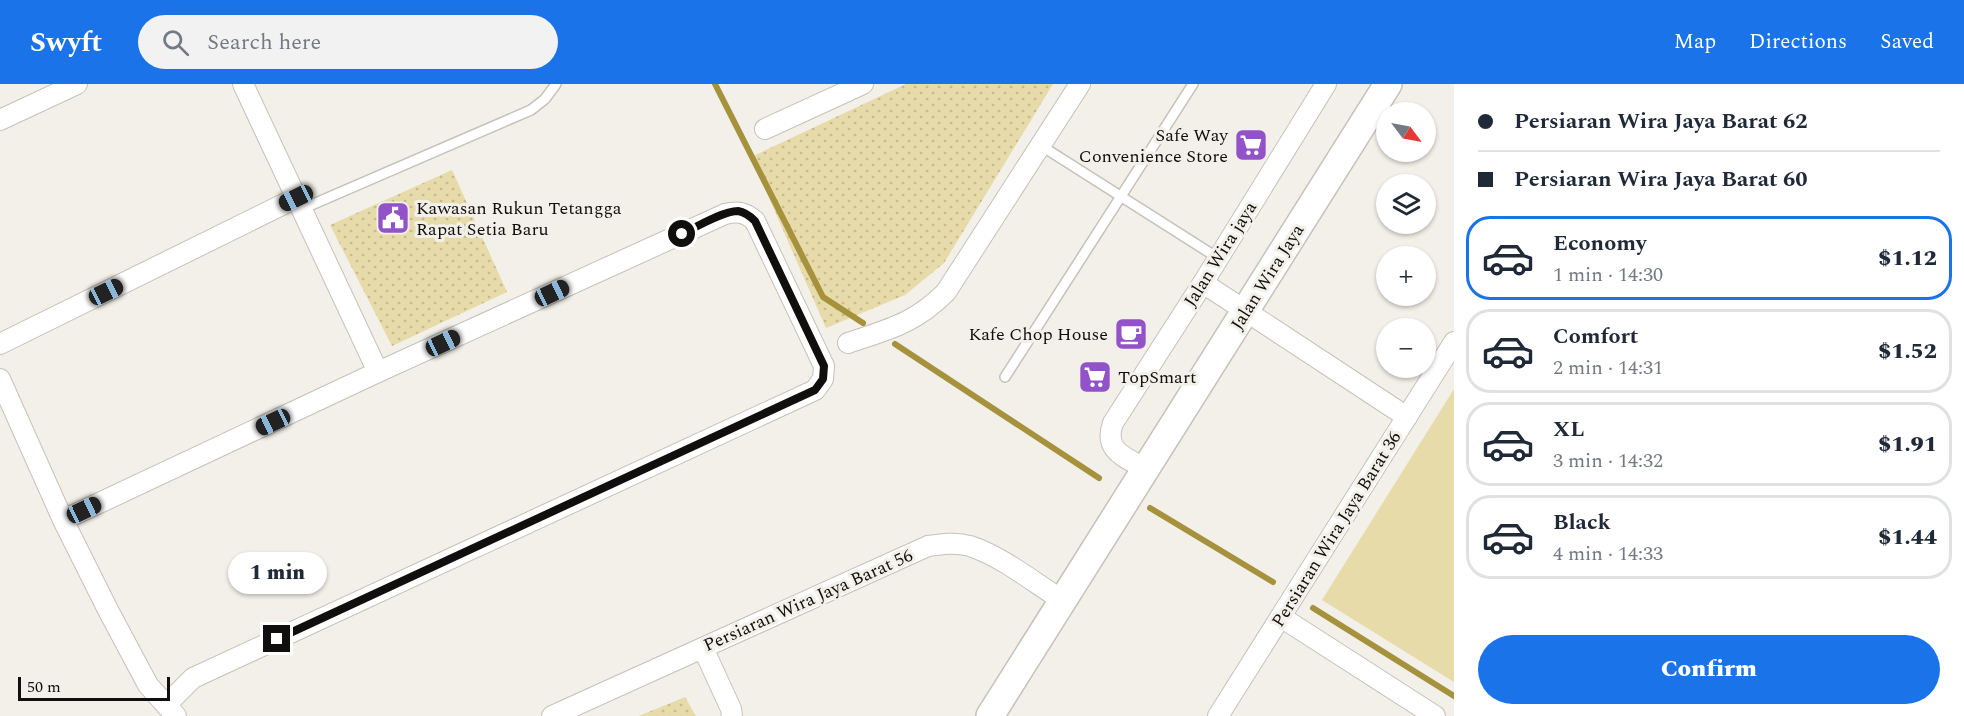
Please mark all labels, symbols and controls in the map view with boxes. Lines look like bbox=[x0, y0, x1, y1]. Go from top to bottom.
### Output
search box bbox=[138, 15, 558, 69]
text: Swyft bbox=[30, 21, 102, 64]
icon: search bbox=[159, 26, 192, 59]
text: Search here bbox=[207, 26, 321, 59]
text: Map bbox=[1674, 26, 1716, 58]
text: Directions bbox=[1749, 26, 1847, 58]
text: Saved bbox=[1880, 26, 1934, 58]
north arrow bbox=[1376, 102, 1436, 162]
map controls bbox=[1376, 102, 1436, 378]
text: Persiaran Wira Jaya Barat 62 bbox=[1514, 105, 1808, 138]
place label: Safe Way Convenience Store bbox=[1079, 122, 1229, 170]
supermarket icon: Safe Way Convenience Store bbox=[1233, 127, 1269, 163]
text: Persiaran Wira Jaya Barat 60 bbox=[1514, 163, 1808, 196]
button: layers bbox=[1376, 174, 1436, 234]
car bbox=[276, 182, 316, 214]
place label: Kawasan Rukun Tetangga Rapat Setia Baru bbox=[416, 195, 622, 243]
street label: Jalan Wira jaya bbox=[1177, 196, 1264, 312]
public building icon: Kawasan Rukun Tetangga Rapat Setia Baru bbox=[375, 200, 411, 236]
street label: Jalan Wira Jaya bbox=[1224, 219, 1311, 336]
route start bbox=[668, 220, 695, 247]
text: Economy bbox=[1553, 227, 1646, 260]
icon: car bbox=[1481, 231, 1535, 285]
text: $1.12 bbox=[1878, 242, 1937, 275]
button: + bbox=[1376, 246, 1436, 306]
text: 1 min · 14:30 bbox=[1553, 260, 1663, 290]
car bbox=[86, 276, 126, 308]
car bbox=[532, 277, 572, 309]
cafe icon: Kafe Chop House bbox=[1113, 316, 1149, 352]
button: − bbox=[1376, 318, 1436, 378]
text: Comfort bbox=[1553, 320, 1638, 353]
place label: Kafe Chop House bbox=[969, 321, 1108, 348]
icon: car bbox=[1481, 324, 1535, 378]
car bbox=[423, 327, 463, 359]
text: $1.52 bbox=[1878, 335, 1937, 368]
text: 2 min · 14:31 bbox=[1553, 353, 1663, 383]
supermarket icon: TopSmart bbox=[1077, 359, 1113, 395]
place label: TopSmart bbox=[1118, 364, 1196, 391]
car bbox=[253, 406, 293, 438]
text: XL bbox=[1553, 413, 1584, 446]
icon: car bbox=[1481, 417, 1535, 471]
street label: Persiaran Wira Jaya Barat 36 bbox=[1265, 426, 1408, 633]
text: $1.91 bbox=[1878, 428, 1937, 461]
text: 3 min · 14:32 bbox=[1553, 446, 1663, 476]
car bbox=[64, 494, 104, 526]
text: Black bbox=[1553, 506, 1611, 539]
icon: car bbox=[1481, 510, 1535, 564]
text: $1.44 bbox=[1878, 521, 1937, 554]
text: 4 min · 14:33 bbox=[1553, 539, 1663, 569]
street label: Persiaran Wira Jaya Barat 56 bbox=[699, 542, 917, 659]
callout: 1 min bbox=[228, 552, 326, 594]
text: 1 min bbox=[250, 558, 305, 588]
route end bbox=[263, 625, 290, 652]
button: Confirm bbox=[1478, 635, 1940, 704]
scale bar bbox=[18, 674, 170, 702]
text: 50 m bbox=[27, 675, 61, 699]

